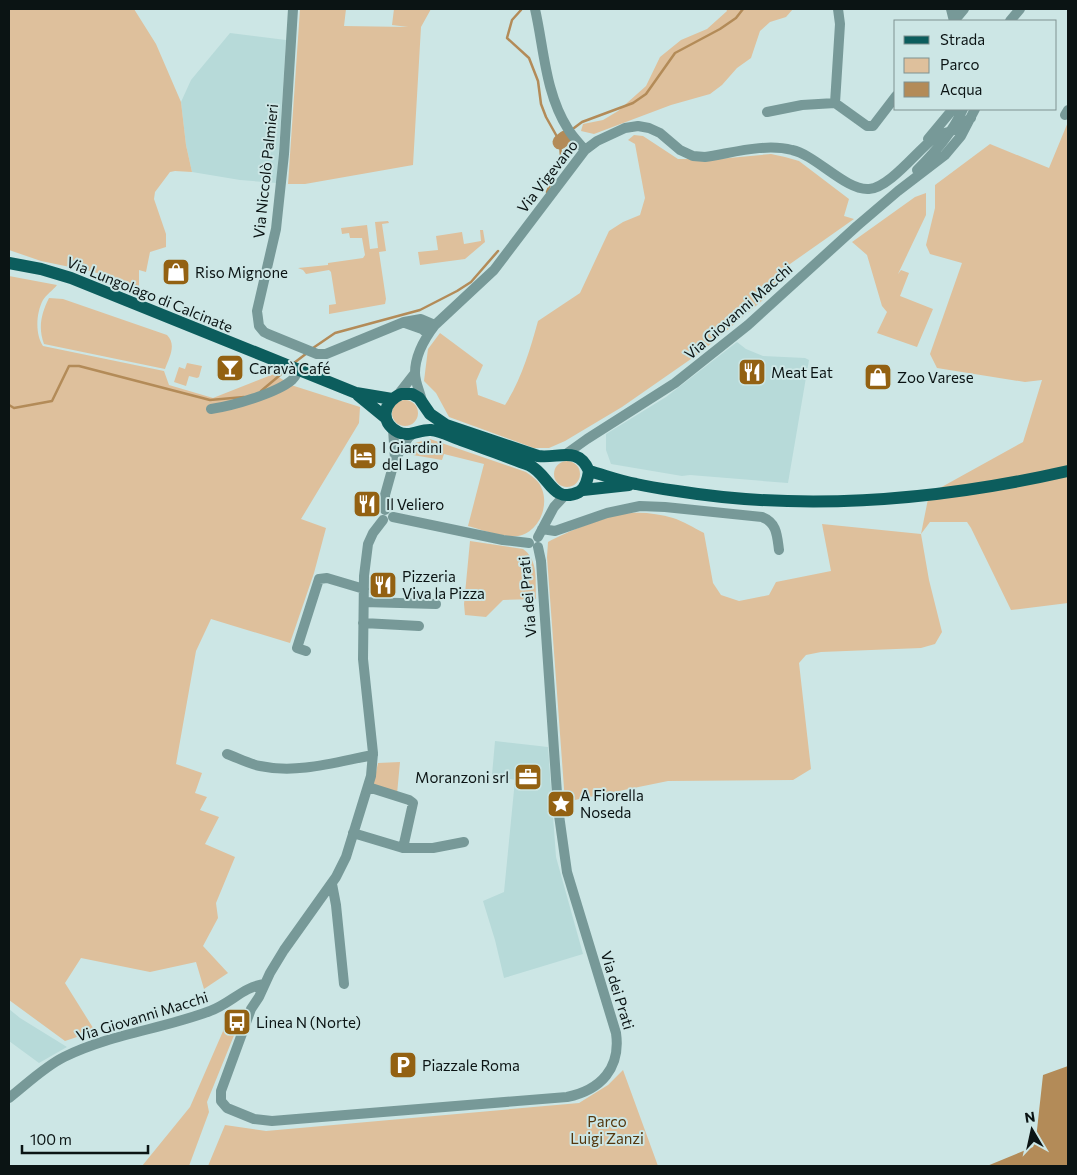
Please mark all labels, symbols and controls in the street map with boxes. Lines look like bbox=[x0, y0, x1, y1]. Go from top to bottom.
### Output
legend bbox=[894, 20, 1057, 110]
text: Strada bbox=[940, 30, 985, 48]
text: Parco bbox=[940, 55, 979, 73]
text: Acqua bbox=[940, 80, 982, 98]
street label: Via Niccolò Palmieri bbox=[249, 103, 281, 239]
street label: Via Vigevano bbox=[513, 136, 581, 216]
street label: Via Lungolago di Calcinate bbox=[64, 252, 236, 336]
shop icon: Riso Mignone bbox=[161, 257, 191, 287]
street label: Via Giovanni Macchi bbox=[680, 259, 796, 363]
place label: Riso Mignone bbox=[195, 263, 288, 281]
bar icon: Caravà Café bbox=[215, 353, 245, 383]
restaurant icon: Meat Eat bbox=[737, 357, 767, 387]
place label: Caravà Café bbox=[249, 359, 331, 377]
shop icon: Zoo Varese bbox=[863, 362, 893, 392]
place label: Meat Eat bbox=[771, 363, 833, 381]
place label: Zoo Varese bbox=[897, 368, 974, 386]
place label: I Giardini del Lago bbox=[382, 438, 442, 473]
hotel icon: I Giardini del Lago bbox=[348, 441, 378, 471]
restaurant icon: Il Veliero bbox=[352, 489, 382, 519]
place label: Il Veliero bbox=[386, 495, 444, 513]
street label: Via dei Prati bbox=[514, 556, 540, 638]
place label: Pizzeria Viva la Pizza bbox=[402, 567, 485, 602]
restaurant icon: Pizzeria Viva la Pizza bbox=[368, 570, 398, 600]
office icon: Moranzoni srl bbox=[513, 762, 543, 792]
place label: Moranzoni srl bbox=[415, 768, 509, 786]
place label: A Fiorella Noseda bbox=[580, 786, 644, 821]
place icon: A Fiorella Noseda bbox=[546, 789, 576, 819]
street label: Via dei Prati bbox=[598, 949, 638, 1031]
street label: Via Giovanni Macchi bbox=[74, 987, 210, 1045]
bus stop icon: Linea N (Norte) bbox=[222, 1007, 252, 1037]
place label: Linea N (Norte) bbox=[256, 1013, 361, 1031]
parking icon: Piazzale Roma bbox=[388, 1050, 418, 1080]
place label: Piazzale Roma bbox=[422, 1056, 520, 1074]
north arrow bbox=[1007, 1105, 1057, 1155]
text: N bbox=[1023, 1107, 1036, 1126]
park label: Parco Luigi Zanzi bbox=[570, 1112, 644, 1147]
scale bar bbox=[22, 1122, 149, 1154]
text: 100 m bbox=[30, 1130, 72, 1148]

